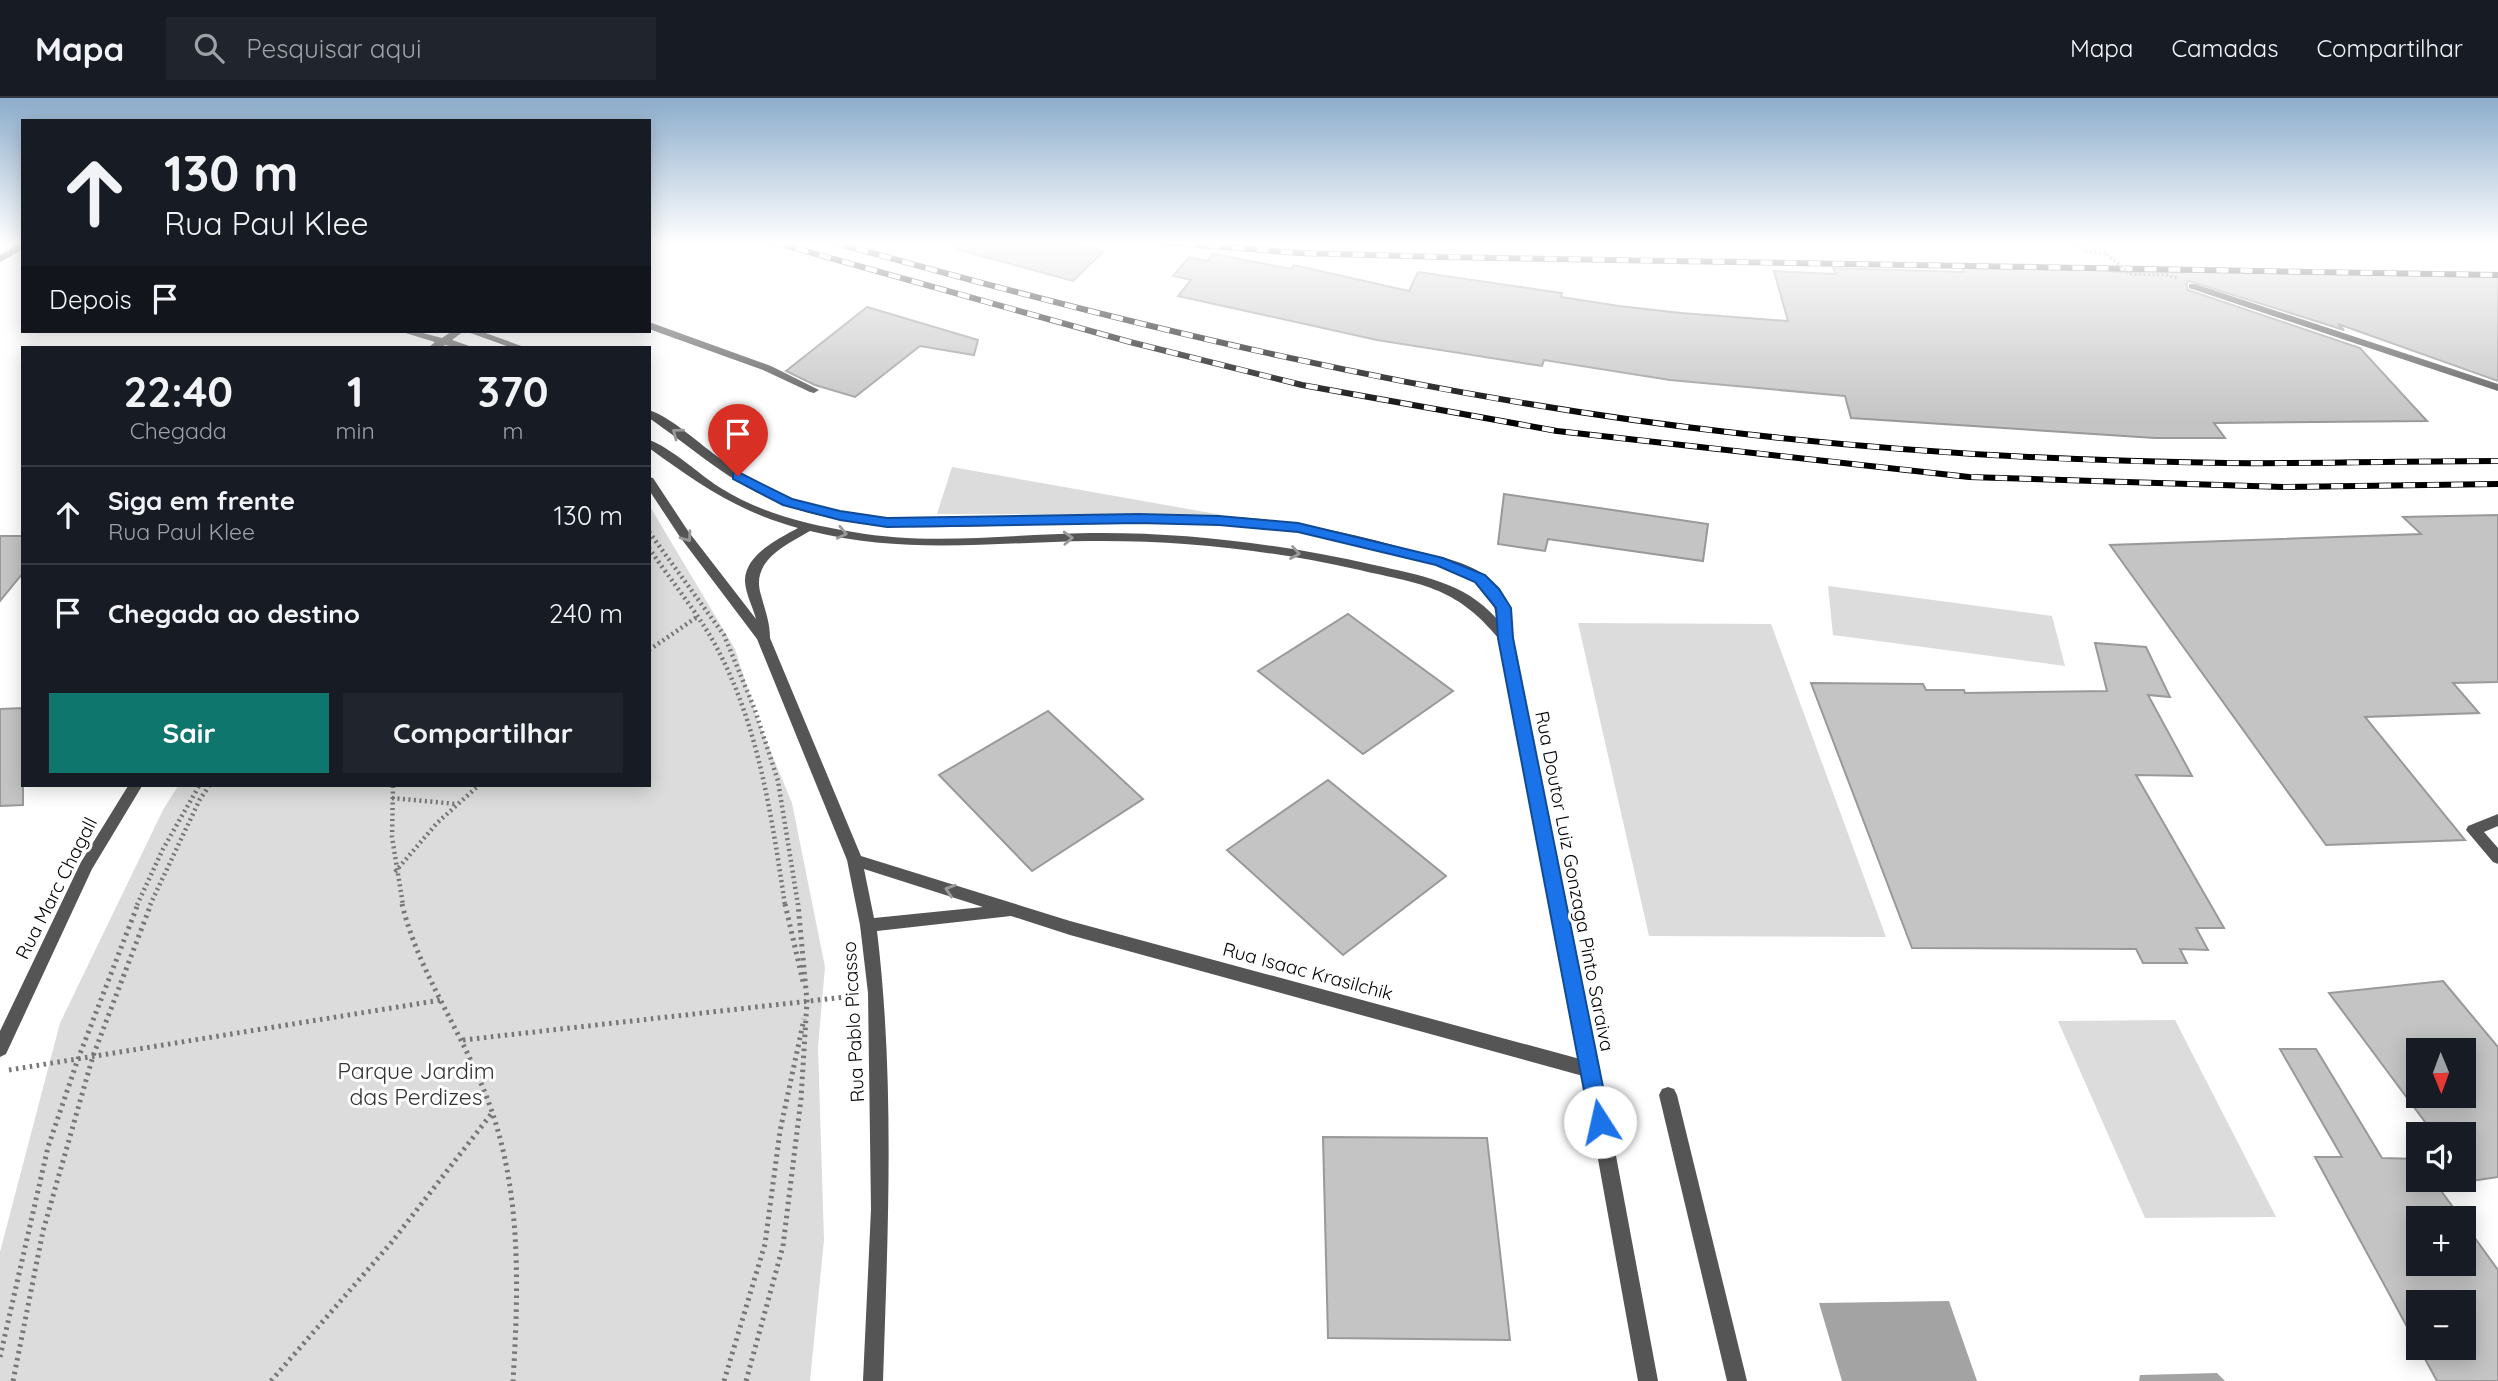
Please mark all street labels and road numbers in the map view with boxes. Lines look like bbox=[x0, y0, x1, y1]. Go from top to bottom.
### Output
street label: Rua Doutor Luiz Gonzaga Pinto Saraiva bbox=[1530, 709, 1620, 1053]
street label: Rua Marc Chagall bbox=[10, 813, 102, 963]
street label: Rua Isaac Krasilchik bbox=[1220, 937, 1396, 1005]
street label: Rua Pablo Picasso bbox=[837, 941, 869, 1103]

